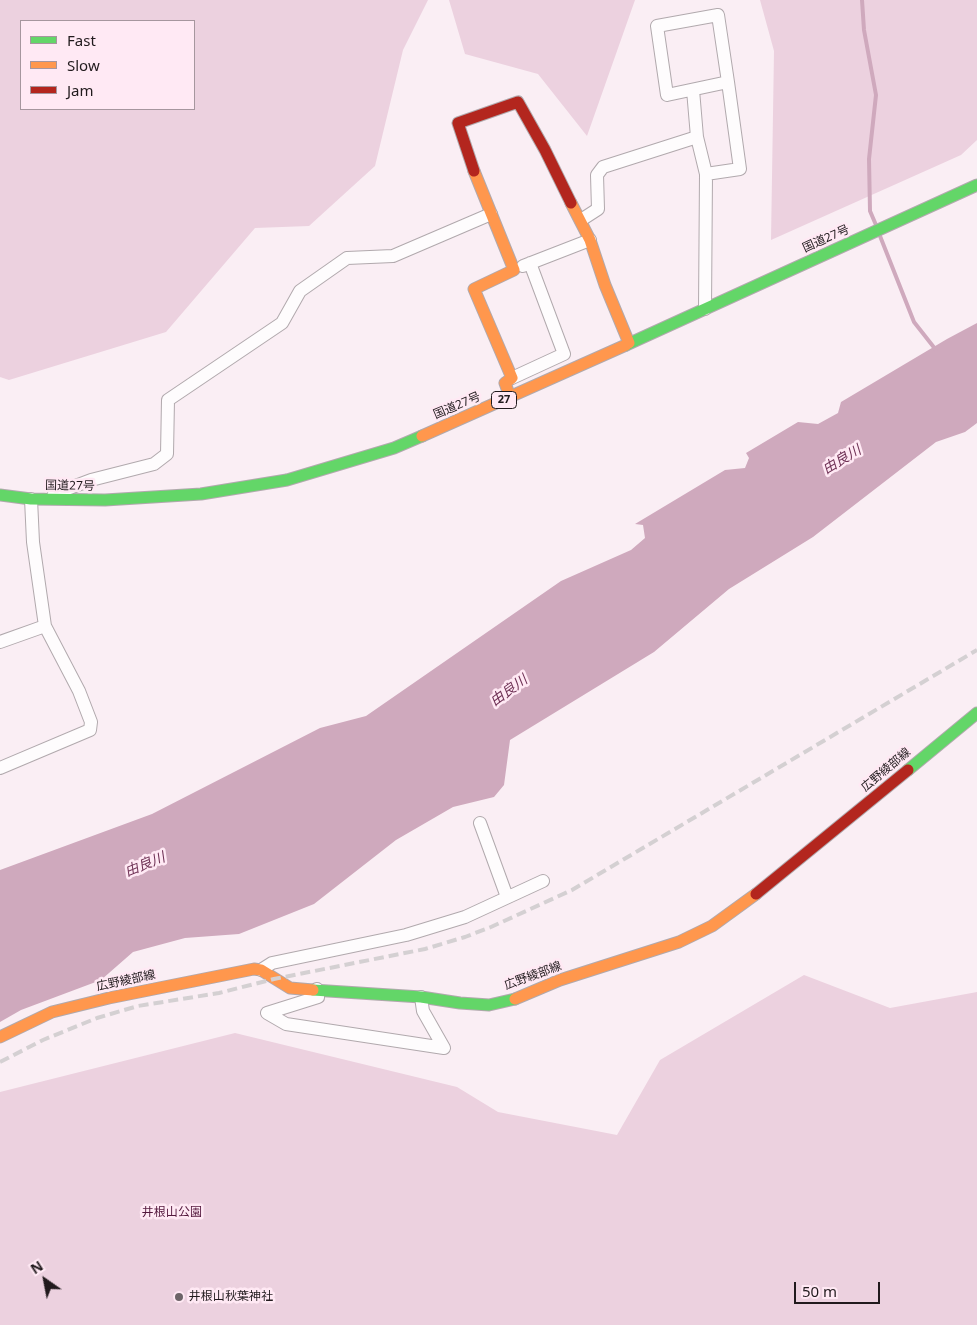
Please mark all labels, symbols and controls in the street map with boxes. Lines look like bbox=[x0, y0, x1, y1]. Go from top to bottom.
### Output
legend bbox=[20, 20, 195, 110]
text: Fast bbox=[67, 30, 96, 50]
text: Slow bbox=[67, 55, 100, 75]
text: Jam bbox=[67, 80, 94, 100]
street label: 国道27号 bbox=[800, 222, 852, 256]
street label: 国道27号 bbox=[431, 390, 483, 422]
road number: 27 bbox=[492, 392, 516, 408]
water label: 由良川 bbox=[820, 442, 864, 478]
street label: 国道27号 bbox=[45, 478, 95, 494]
water label: 由良川 bbox=[487, 672, 531, 710]
street label: 広野綾部線 bbox=[858, 745, 914, 795]
water label: 由良川 bbox=[122, 849, 168, 881]
street label: 広野綾部線 bbox=[502, 959, 564, 993]
street label: 広野綾部線 bbox=[95, 968, 157, 994]
park label: 井根山公園 bbox=[142, 1206, 202, 1220]
north arrow bbox=[20, 1255, 70, 1305]
text: N bbox=[27, 1256, 47, 1278]
scale bar bbox=[797, 1272, 883, 1304]
text: 50 m bbox=[802, 1281, 837, 1301]
place label: 井根山秋葉神社 bbox=[189, 1290, 273, 1304]
marker: 井根山秋葉神社 bbox=[173, 1291, 185, 1303]

